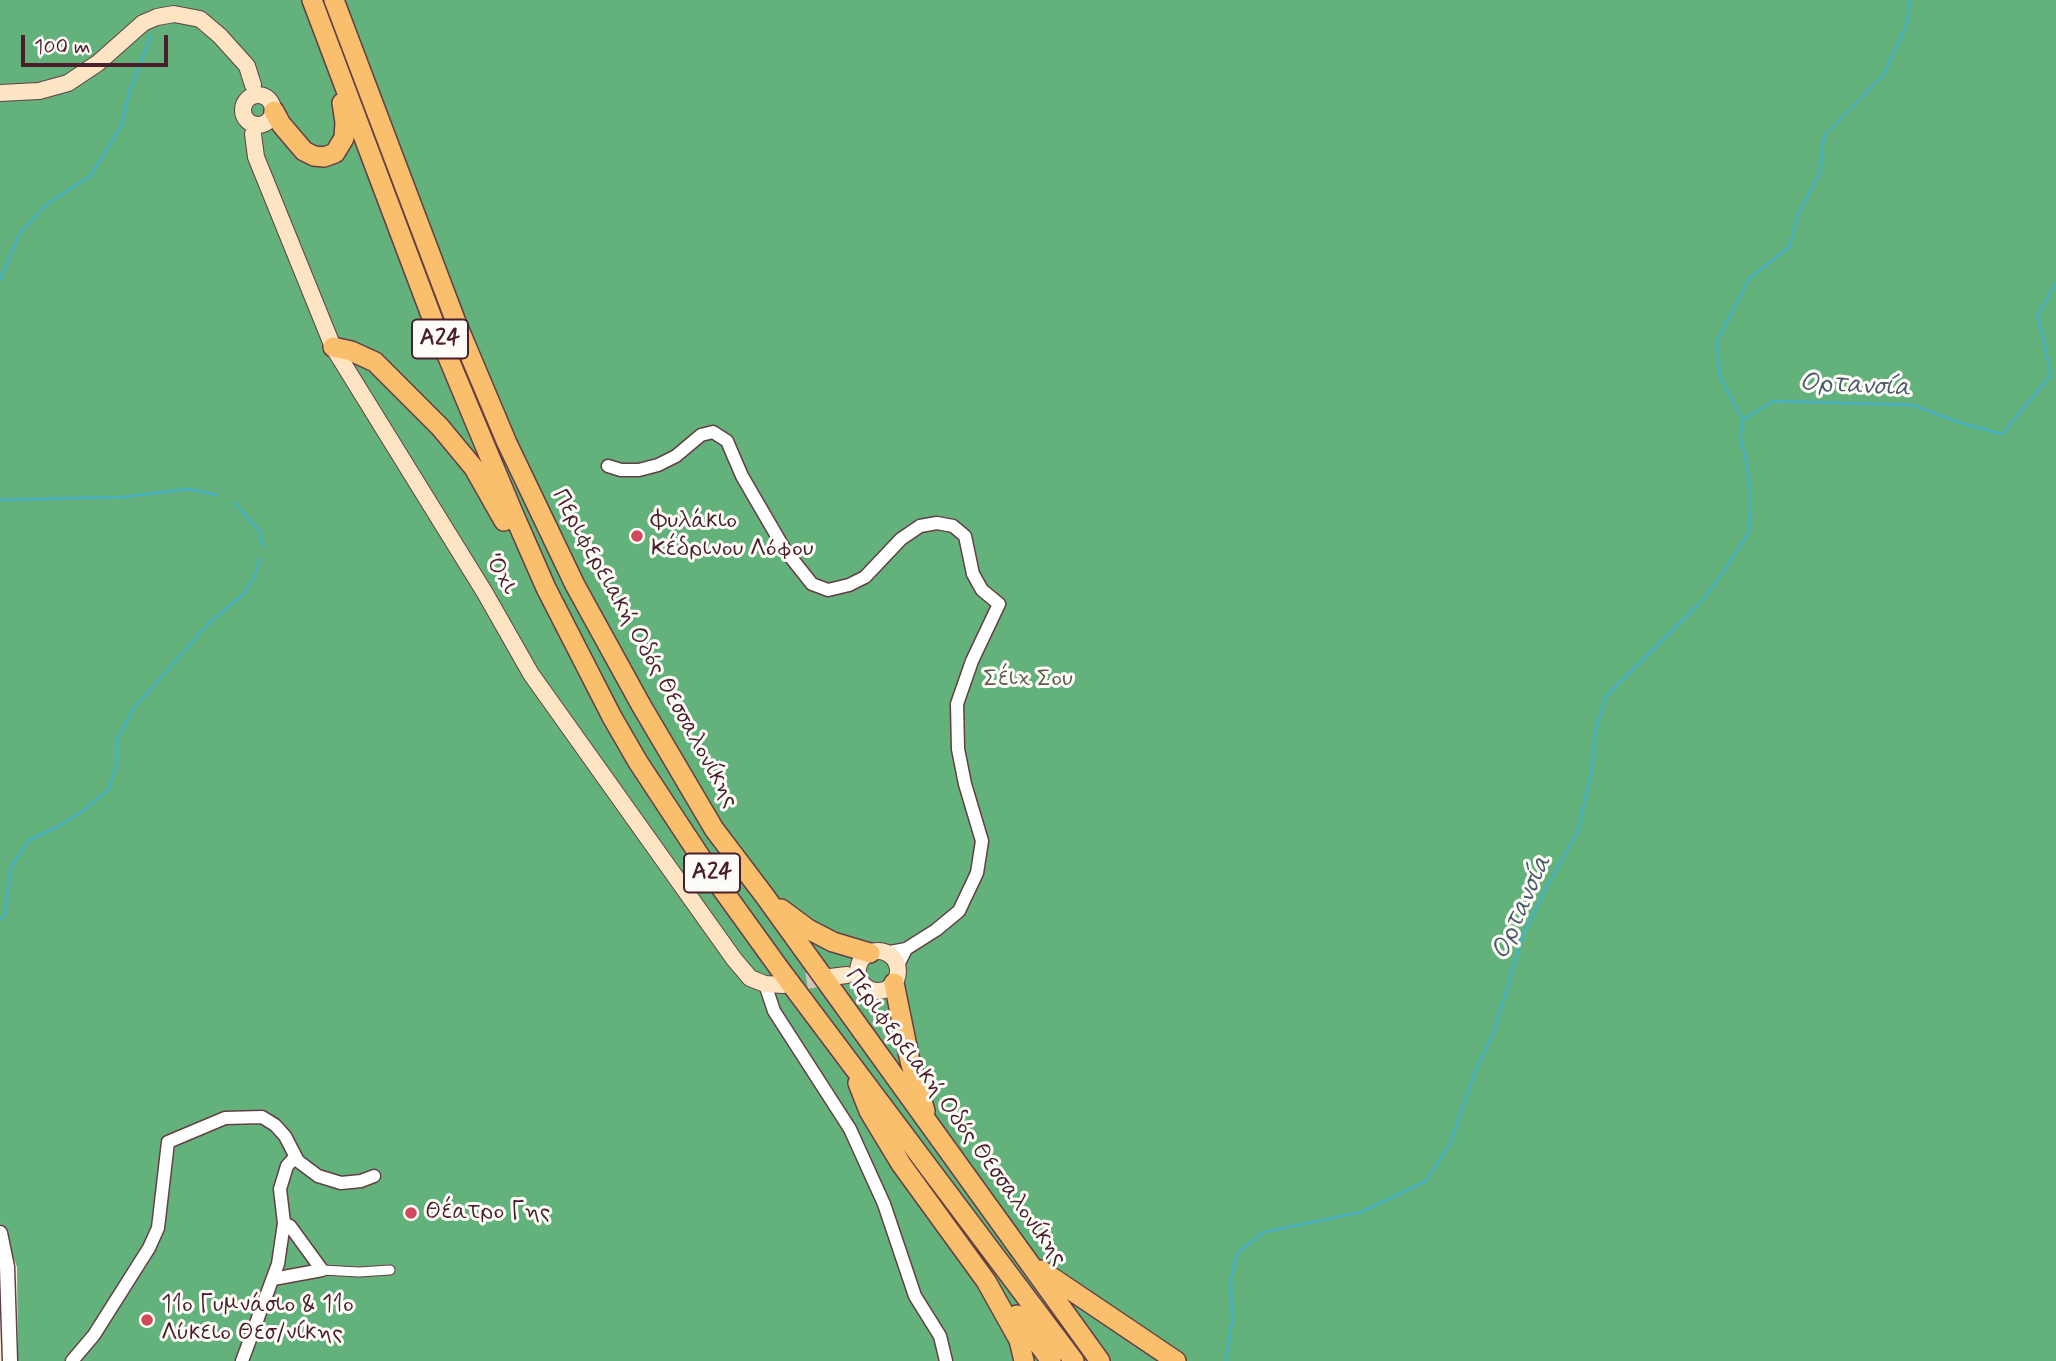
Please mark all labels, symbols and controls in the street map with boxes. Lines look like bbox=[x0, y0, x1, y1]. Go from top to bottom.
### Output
scale bar bbox=[24, 21, 172, 65]
text: 100 m bbox=[34, 33, 90, 61]
road number: Α24 bbox=[412, 320, 468, 358]
water label: Ορτανσία bbox=[1799, 369, 1911, 405]
street label: Περιφερειακή Οδός Θεσσαλονίκης bbox=[544, 485, 744, 813]
place label: Φυλάκιο Κέδρινου Λόφου bbox=[651, 508, 814, 564]
marker: Φυλάκιο Κέδρινου Λόφου bbox=[629, 528, 645, 544]
street label: Όχι bbox=[477, 550, 523, 600]
park label: Σέιχ Σου bbox=[983, 666, 1073, 694]
water label: Ορτανσία bbox=[1486, 851, 1560, 965]
road number: Α24 bbox=[684, 853, 740, 892]
street label: Περιφερειακή Οδός Θεσσαλονίκης bbox=[838, 964, 1072, 1272]
place label: Θέατρο Γης bbox=[425, 1199, 550, 1227]
marker: Θέατρο Γης bbox=[403, 1205, 419, 1221]
place label: 11ο Γυμνάσιο & 11ο Λύκειο Θεσ/νίκης bbox=[161, 1292, 354, 1348]
marker: 11ο Γυμνάσιο & 11ο Λύκειο Θεσ/νίκης bbox=[139, 1312, 155, 1328]

